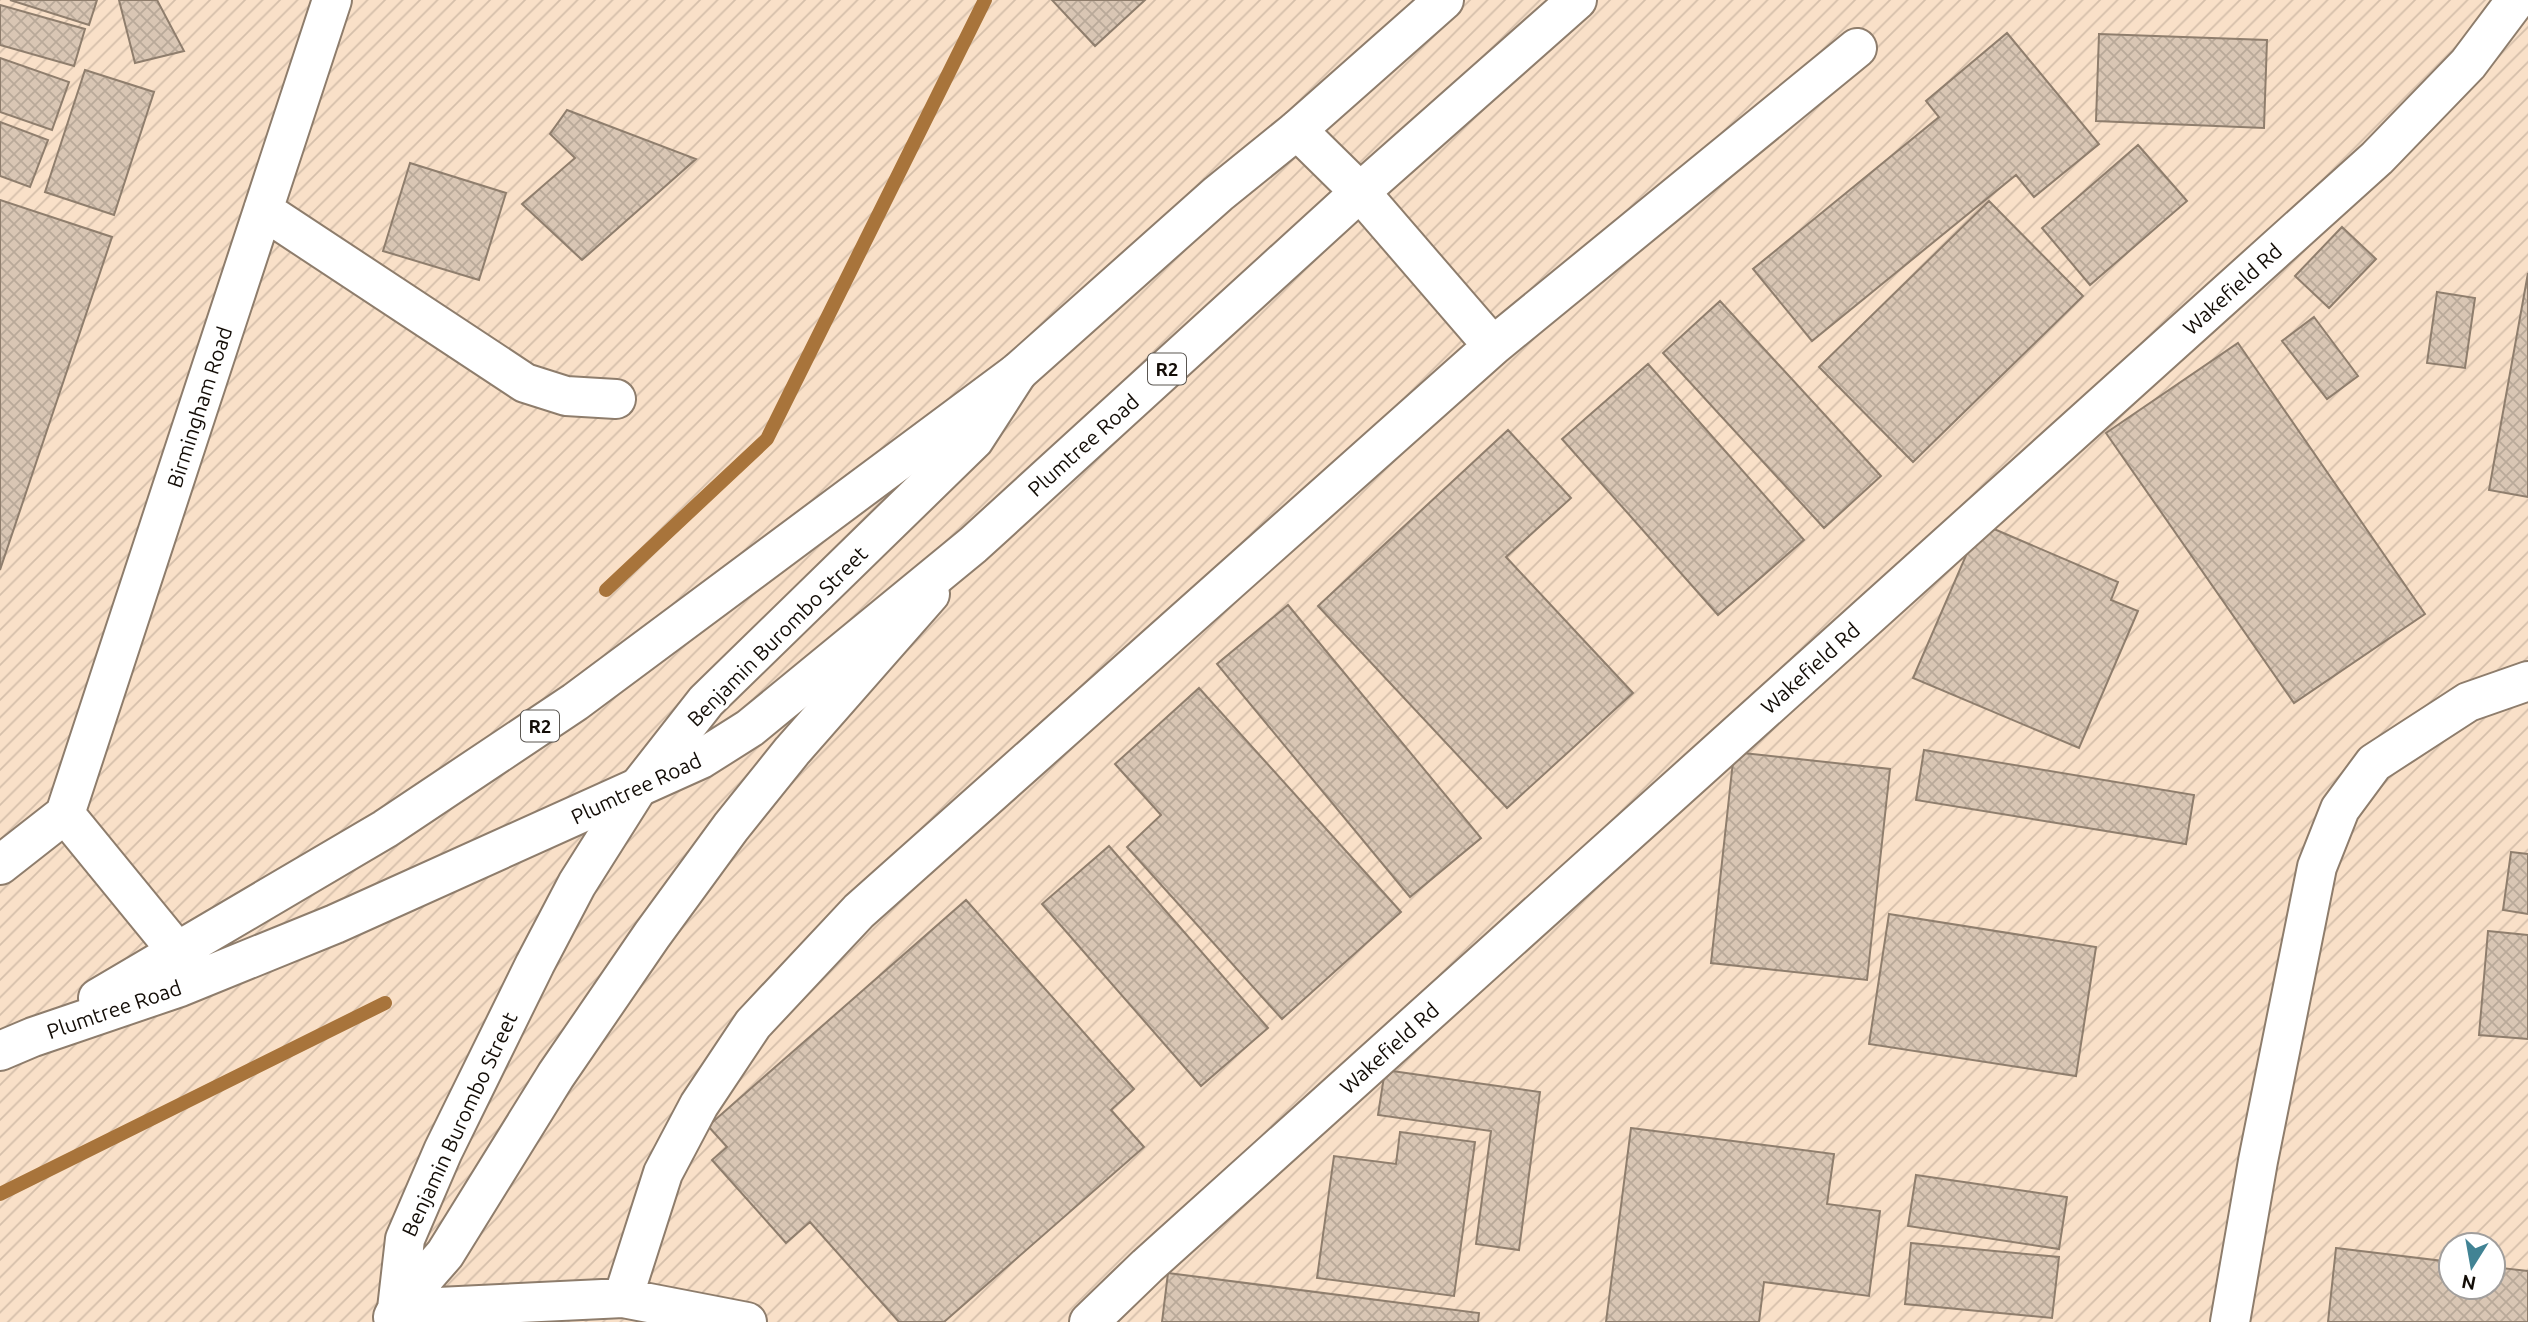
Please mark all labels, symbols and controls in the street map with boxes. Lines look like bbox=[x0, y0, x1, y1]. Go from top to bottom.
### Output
street label: Wakefield Rd bbox=[2178, 239, 2286, 339]
street label: Birmingham Road bbox=[162, 323, 236, 491]
road number: R2 bbox=[1148, 354, 1186, 384]
street label: Plumtree Road bbox=[1023, 389, 1143, 501]
street label: Benjamin Burombo Street bbox=[682, 541, 872, 731]
street label: Wakefield Rd bbox=[1756, 618, 1864, 718]
road number: R2 bbox=[521, 710, 559, 741]
street label: Plumtree Road bbox=[567, 747, 705, 829]
street label: Plumtree Road bbox=[44, 975, 184, 1043]
street label: Wakefield Rd bbox=[1335, 998, 1443, 1098]
street label: Benjamin Burombo Street bbox=[396, 1008, 522, 1240]
north arrow bbox=[2437, 1231, 2507, 1301]
text: N bbox=[2460, 1271, 2478, 1295]

